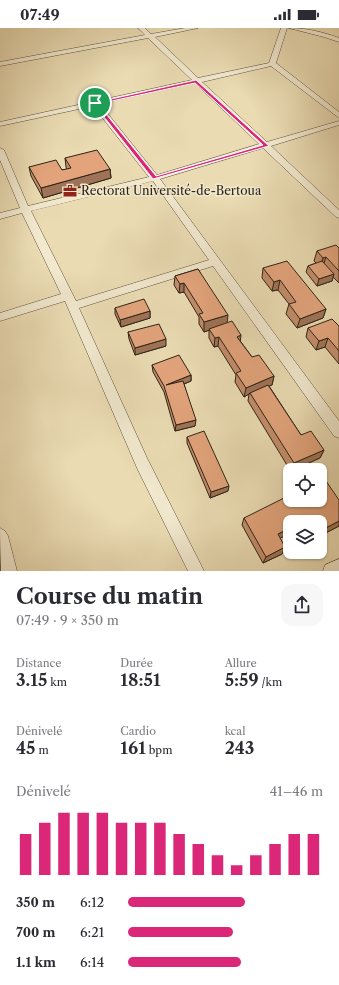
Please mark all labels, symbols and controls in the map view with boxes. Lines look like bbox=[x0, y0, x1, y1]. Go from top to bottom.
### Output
text: 07:49 bbox=[20, 5, 60, 24]
pin bbox=[78, 86, 112, 120]
icon: arrive bbox=[84, 92, 106, 114]
office icon: Rectorat Université-de-Bertoua bbox=[62, 183, 78, 199]
place label: Rectorat Université-de-Bertoua bbox=[81, 183, 262, 198]
map controls bbox=[283, 463, 327, 559]
button: locate bbox=[283, 463, 327, 507]
button: layers bbox=[283, 515, 327, 559]
text: Course du matin bbox=[16, 583, 203, 610]
button: share bbox=[281, 584, 323, 626]
text: 07:49 · 9 × 350 m bbox=[16, 612, 119, 628]
text: Distance bbox=[16, 656, 62, 670]
text: Durée bbox=[120, 656, 153, 670]
text: Allure bbox=[225, 656, 257, 670]
text: 3.15 bbox=[16, 670, 47, 690]
text: 18:51 bbox=[120, 670, 161, 690]
text: 5:59 bbox=[225, 670, 259, 690]
text: km bbox=[47, 675, 67, 689]
text: /km bbox=[259, 675, 282, 689]
text: Dénivelé bbox=[16, 724, 62, 738]
text: Cardio bbox=[120, 724, 156, 738]
text: kcal bbox=[225, 724, 245, 738]
text: 45 bbox=[16, 738, 35, 758]
text: 161 bbox=[120, 738, 146, 758]
text: 243 bbox=[225, 738, 254, 758]
text: m bbox=[35, 743, 49, 757]
text: bpm bbox=[146, 743, 172, 757]
text: Dénivelé bbox=[16, 783, 71, 799]
text: 41–46 m bbox=[270, 783, 323, 799]
text: 350 m bbox=[16, 894, 55, 910]
text: 6:12 bbox=[80, 894, 104, 910]
text: 700 m bbox=[16, 924, 56, 940]
text: 6:21 bbox=[80, 924, 104, 940]
text: 1.1 km bbox=[16, 954, 56, 970]
text: 6:14 bbox=[80, 954, 104, 970]

